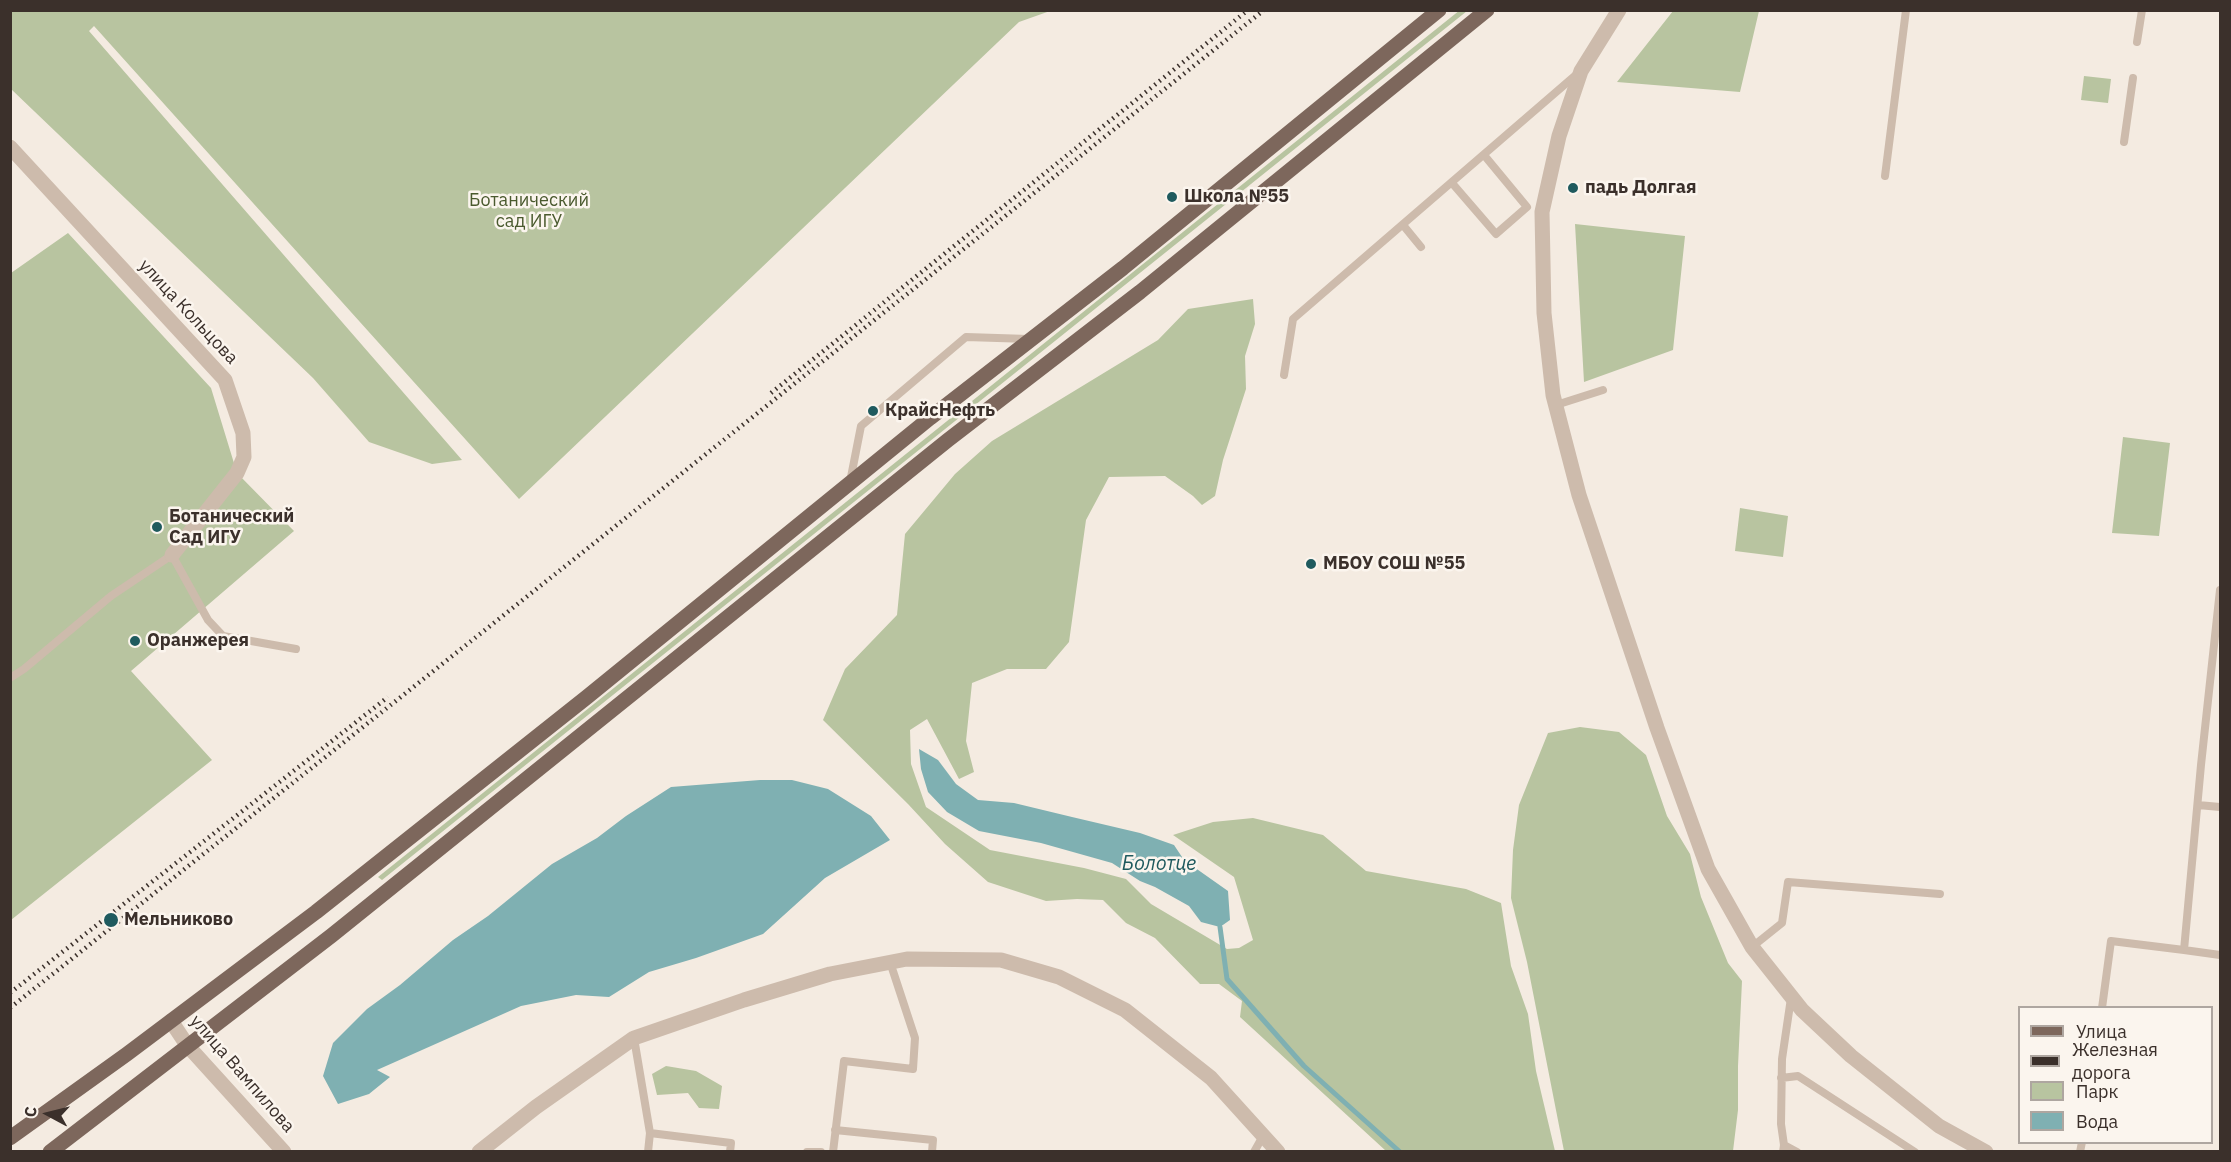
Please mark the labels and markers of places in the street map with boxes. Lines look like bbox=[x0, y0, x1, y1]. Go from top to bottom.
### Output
place label: падь Долгая bbox=[1585, 177, 1696, 199]
marker: падь Долгая bbox=[1566, 181, 1580, 195]
place label: Школа №55 bbox=[1184, 186, 1289, 208]
marker: Школа №55 bbox=[1165, 190, 1179, 204]
place label: КрайсНефть bbox=[885, 400, 995, 422]
marker: КрайсНефть bbox=[866, 404, 880, 418]
place label: Ботанический Сад ИГУ bbox=[169, 506, 294, 548]
marker: Ботанический Сад ИГУ bbox=[150, 520, 164, 534]
place label: МБОУ СОШ №55 bbox=[1323, 553, 1465, 575]
marker: МБОУ СОШ №55 bbox=[1304, 557, 1318, 571]
place label: Оранжерея bbox=[147, 630, 249, 652]
marker: Оранжерея bbox=[128, 634, 142, 648]
place label: Мельниково bbox=[124, 909, 233, 931]
marker: Мельниково bbox=[102, 911, 120, 929]

